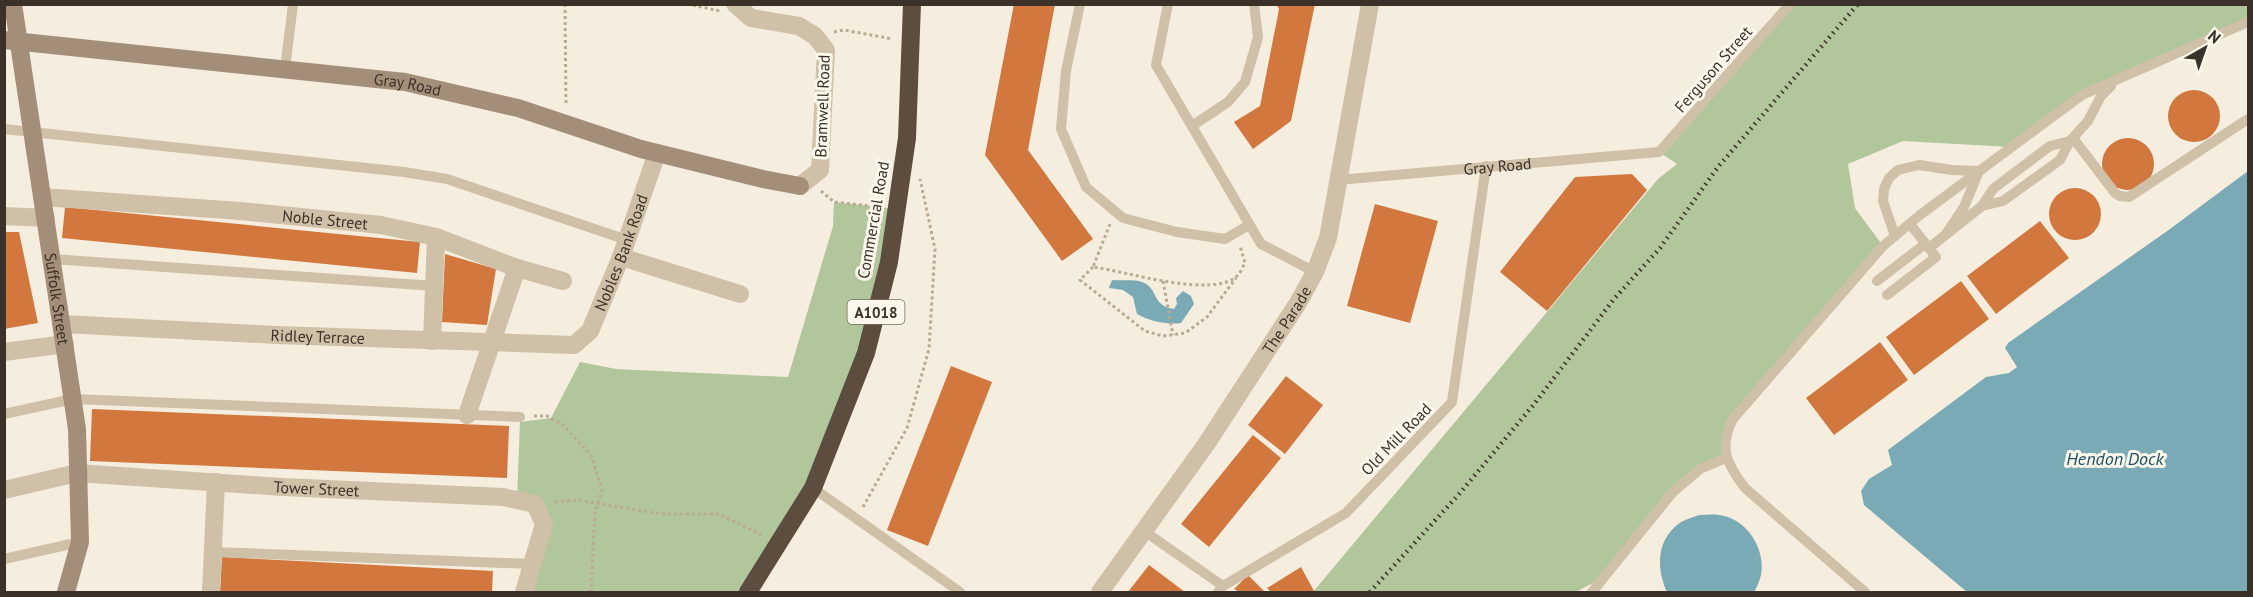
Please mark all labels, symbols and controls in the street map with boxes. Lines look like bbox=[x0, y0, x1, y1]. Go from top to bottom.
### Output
north arrow bbox=[2175, 18, 2235, 78]
street label: Ferguson Street bbox=[1670, 21, 1756, 116]
text: N bbox=[2204, 25, 2225, 48]
street label: Bramwell Road bbox=[810, 54, 834, 158]
street label: Gray Road bbox=[373, 69, 443, 100]
street label: Gray Road bbox=[1463, 153, 1532, 179]
street label: Commercial Road bbox=[853, 160, 893, 280]
street label: Nobles Bank Road bbox=[590, 192, 652, 314]
street label: Noble Street bbox=[281, 205, 369, 234]
street label: Suffolk Street bbox=[41, 251, 74, 347]
street label: The Parade bbox=[1258, 283, 1315, 358]
road number: A1018 bbox=[848, 300, 904, 324]
street label: Ridley Terrace bbox=[270, 325, 365, 348]
street label: Old Mill Road bbox=[1357, 399, 1435, 479]
water label: Hendon Dock bbox=[2066, 447, 2165, 470]
street label: Tower Street bbox=[273, 476, 360, 500]

